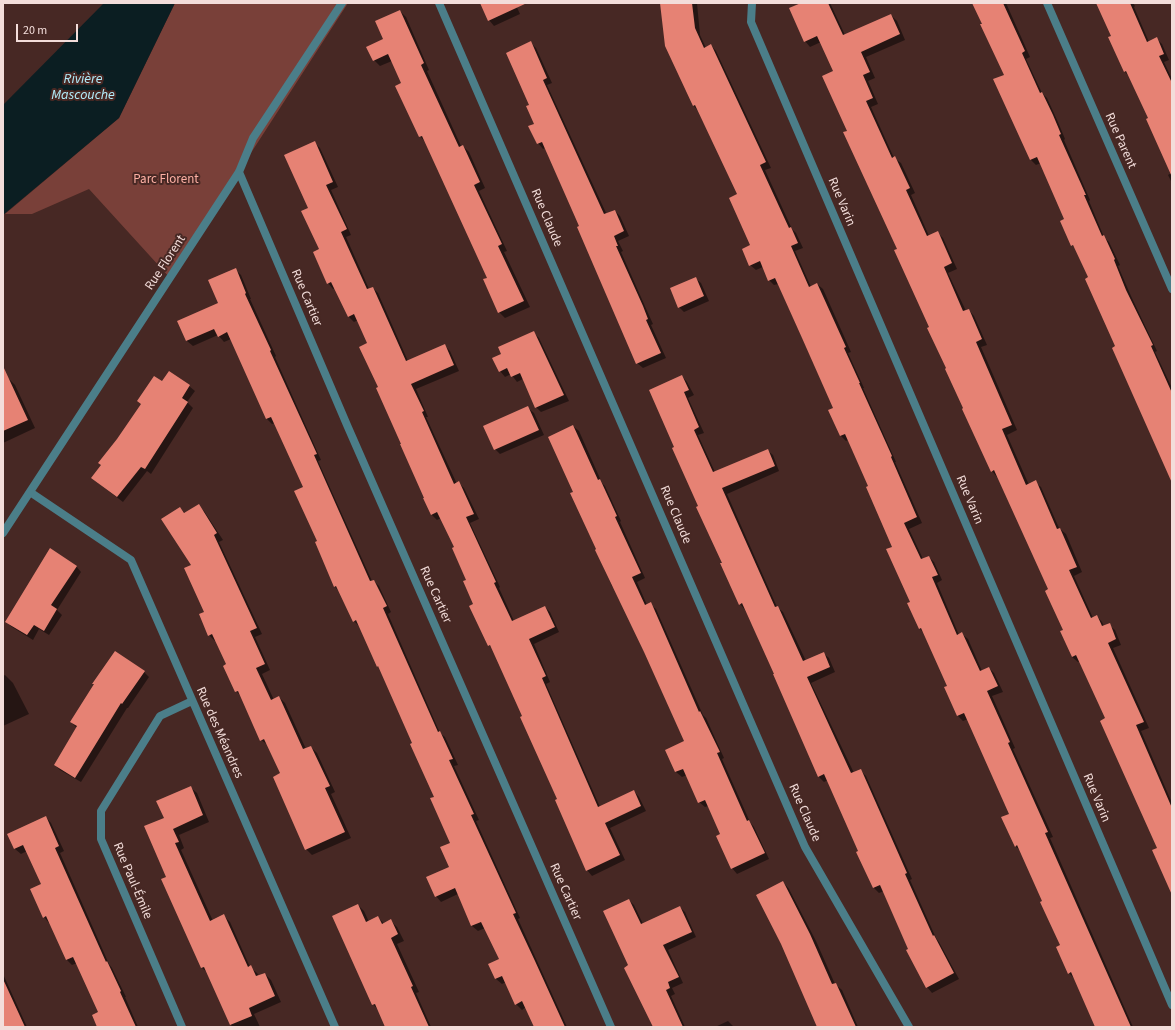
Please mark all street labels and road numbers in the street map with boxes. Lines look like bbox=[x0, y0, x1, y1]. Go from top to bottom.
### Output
street label: Rue Parent bbox=[1101, 111, 1139, 171]
street label: Rue Varin bbox=[824, 175, 858, 229]
street label: Rue Claude bbox=[527, 187, 565, 249]
street label: Rue Florent bbox=[142, 232, 190, 294]
street label: Rue Cartier bbox=[287, 267, 325, 329]
street label: Rue Varin bbox=[952, 473, 986, 527]
street label: Rue Claude bbox=[656, 484, 694, 546]
street label: Rue Cartier bbox=[416, 564, 454, 626]
street label: Rue des Méandres bbox=[192, 685, 246, 781]
street label: Rue Varin bbox=[1079, 771, 1113, 825]
street label: Rue Claude bbox=[784, 782, 824, 844]
street label: Rue Paul-Émile bbox=[109, 840, 155, 922]
street label: Rue Cartier bbox=[546, 861, 584, 923]

